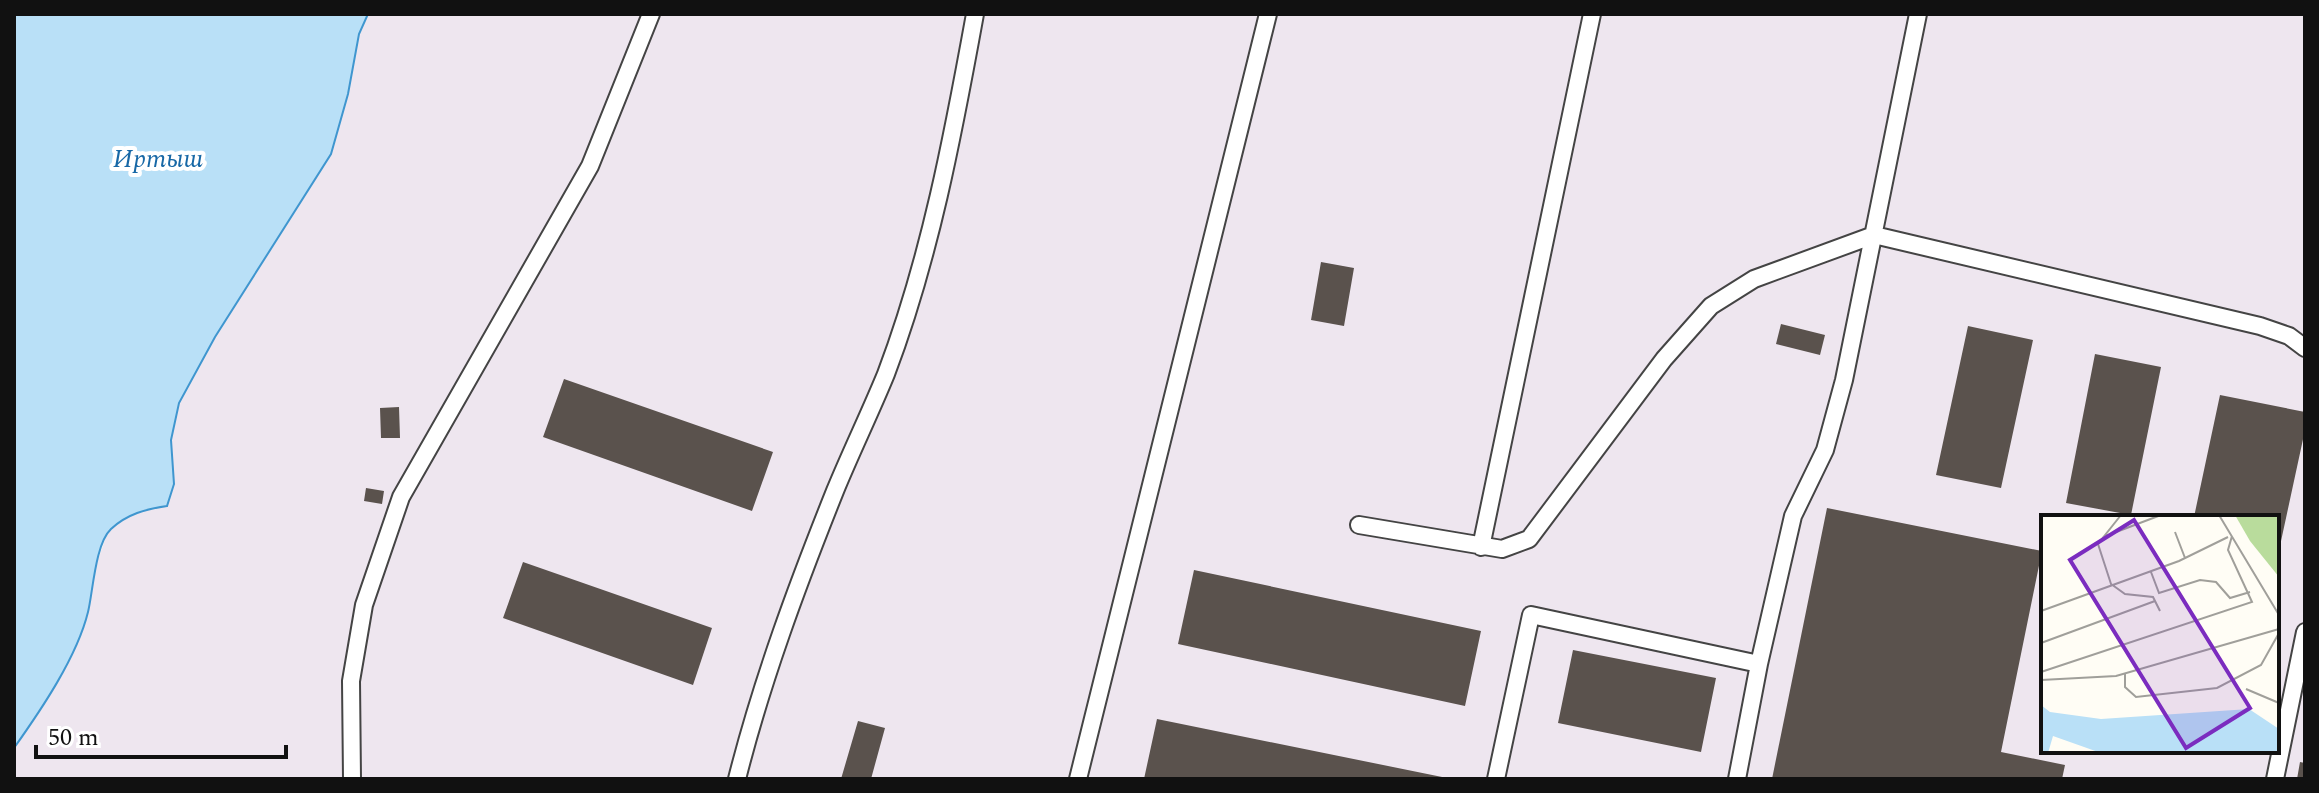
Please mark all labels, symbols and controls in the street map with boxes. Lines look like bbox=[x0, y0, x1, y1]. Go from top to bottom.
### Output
water label: Иртыш bbox=[113, 139, 203, 179]
inset map bbox=[2041, 515, 2279, 753]
scale bar bbox=[36, 709, 286, 759]
text: 50 m bbox=[48, 720, 99, 756]

